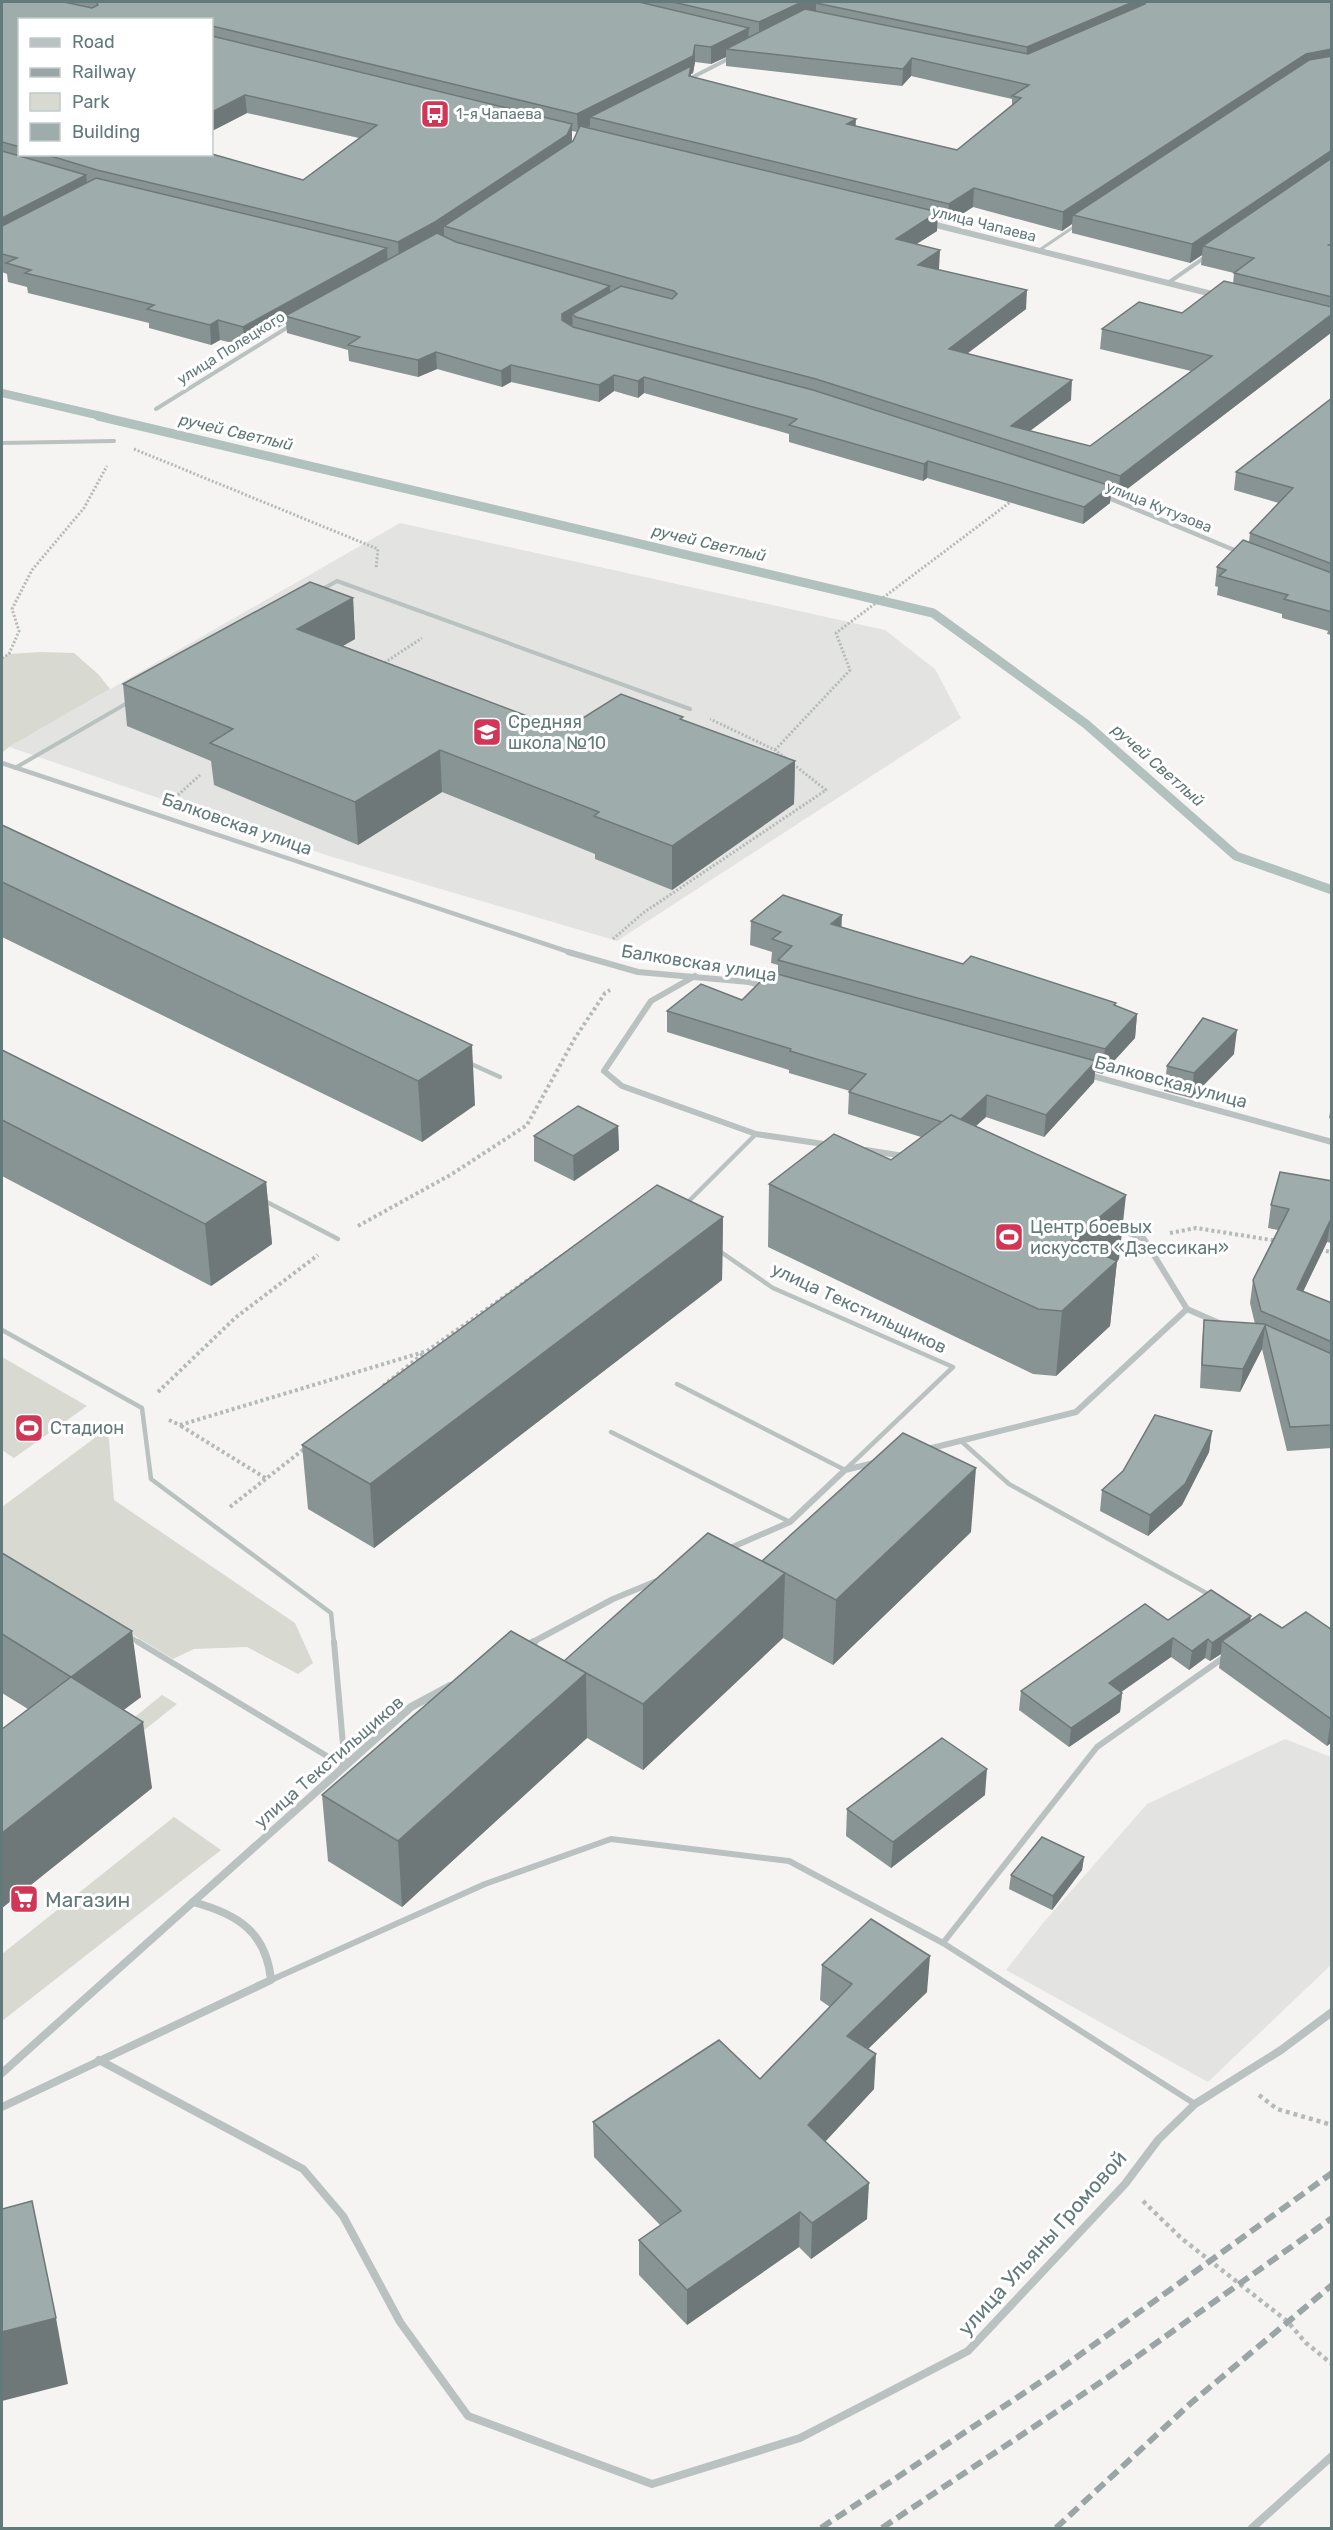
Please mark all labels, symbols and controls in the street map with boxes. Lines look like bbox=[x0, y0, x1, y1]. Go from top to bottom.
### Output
legend bbox=[18, 18, 213, 156]
text: Road bbox=[72, 31, 115, 53]
text: Railway bbox=[72, 61, 136, 83]
text: Park bbox=[72, 91, 110, 113]
bus stop icon: 1-я Чапаева bbox=[419, 98, 451, 130]
place label: 1-я Чапаева bbox=[456, 105, 542, 123]
text: Building bbox=[72, 121, 140, 143]
street label: улица Чапаева bbox=[930, 202, 1038, 246]
street label: улица Полецкого bbox=[174, 308, 288, 388]
water label: ручей Светлый bbox=[177, 410, 295, 454]
street label: улица Кутузова bbox=[1103, 478, 1215, 536]
water label: ручей Светлый bbox=[650, 521, 768, 565]
place label: Средняя школа №10 bbox=[508, 711, 606, 754]
school or university icon: Средняя школа №10 bbox=[471, 716, 503, 748]
water label: ручей Светлый bbox=[1108, 720, 1208, 811]
street label: Балковская улица bbox=[159, 788, 315, 860]
street label: Балковская улица bbox=[620, 940, 778, 986]
street label: Балковская улица bbox=[1092, 1051, 1250, 1113]
place label: Центр боевых искусств «Дзессикан» bbox=[1030, 1216, 1229, 1259]
sports icon: Центр боевых искусств «Дзессикан» bbox=[993, 1221, 1025, 1253]
street label: улица Текстильщиков bbox=[768, 1258, 950, 1358]
sports icon: Стадион bbox=[13, 1412, 45, 1444]
place label: Стадион bbox=[50, 1417, 124, 1439]
street label: улица Текстильщиков bbox=[250, 1691, 408, 1833]
supermarket icon: Магазин bbox=[8, 1883, 40, 1915]
place label: Магазин bbox=[45, 1887, 130, 1912]
street label: улица Ульяны Громовой bbox=[952, 2145, 1132, 2341]

